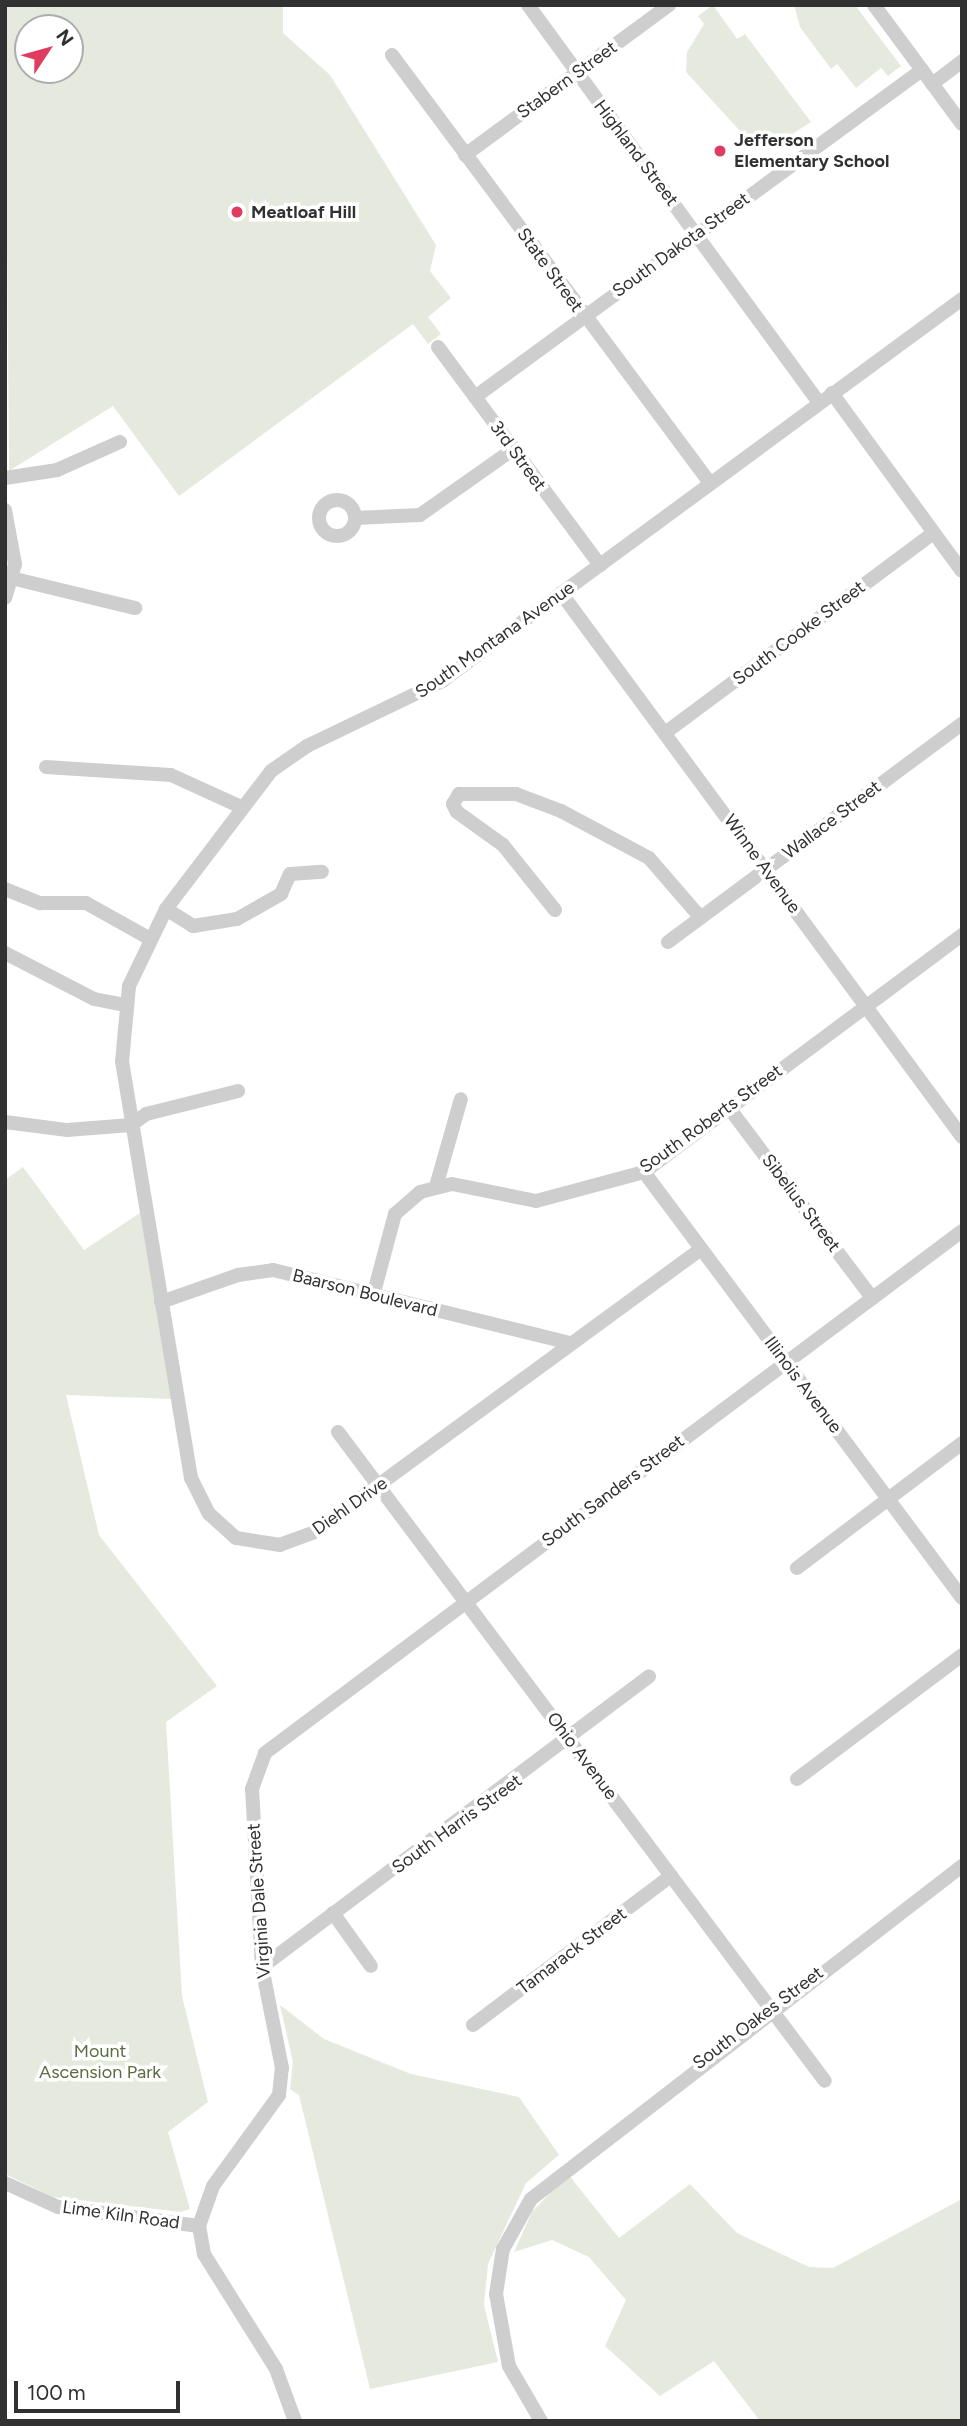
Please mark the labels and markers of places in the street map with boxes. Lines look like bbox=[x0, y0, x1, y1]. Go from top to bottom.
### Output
place label: Jefferson Elementary School bbox=[734, 130, 889, 172]
marker: Jefferson Elementary School bbox=[712, 143, 728, 159]
place label: Meatloaf Hill bbox=[251, 201, 356, 223]
marker: Meatloaf Hill bbox=[229, 204, 245, 220]

